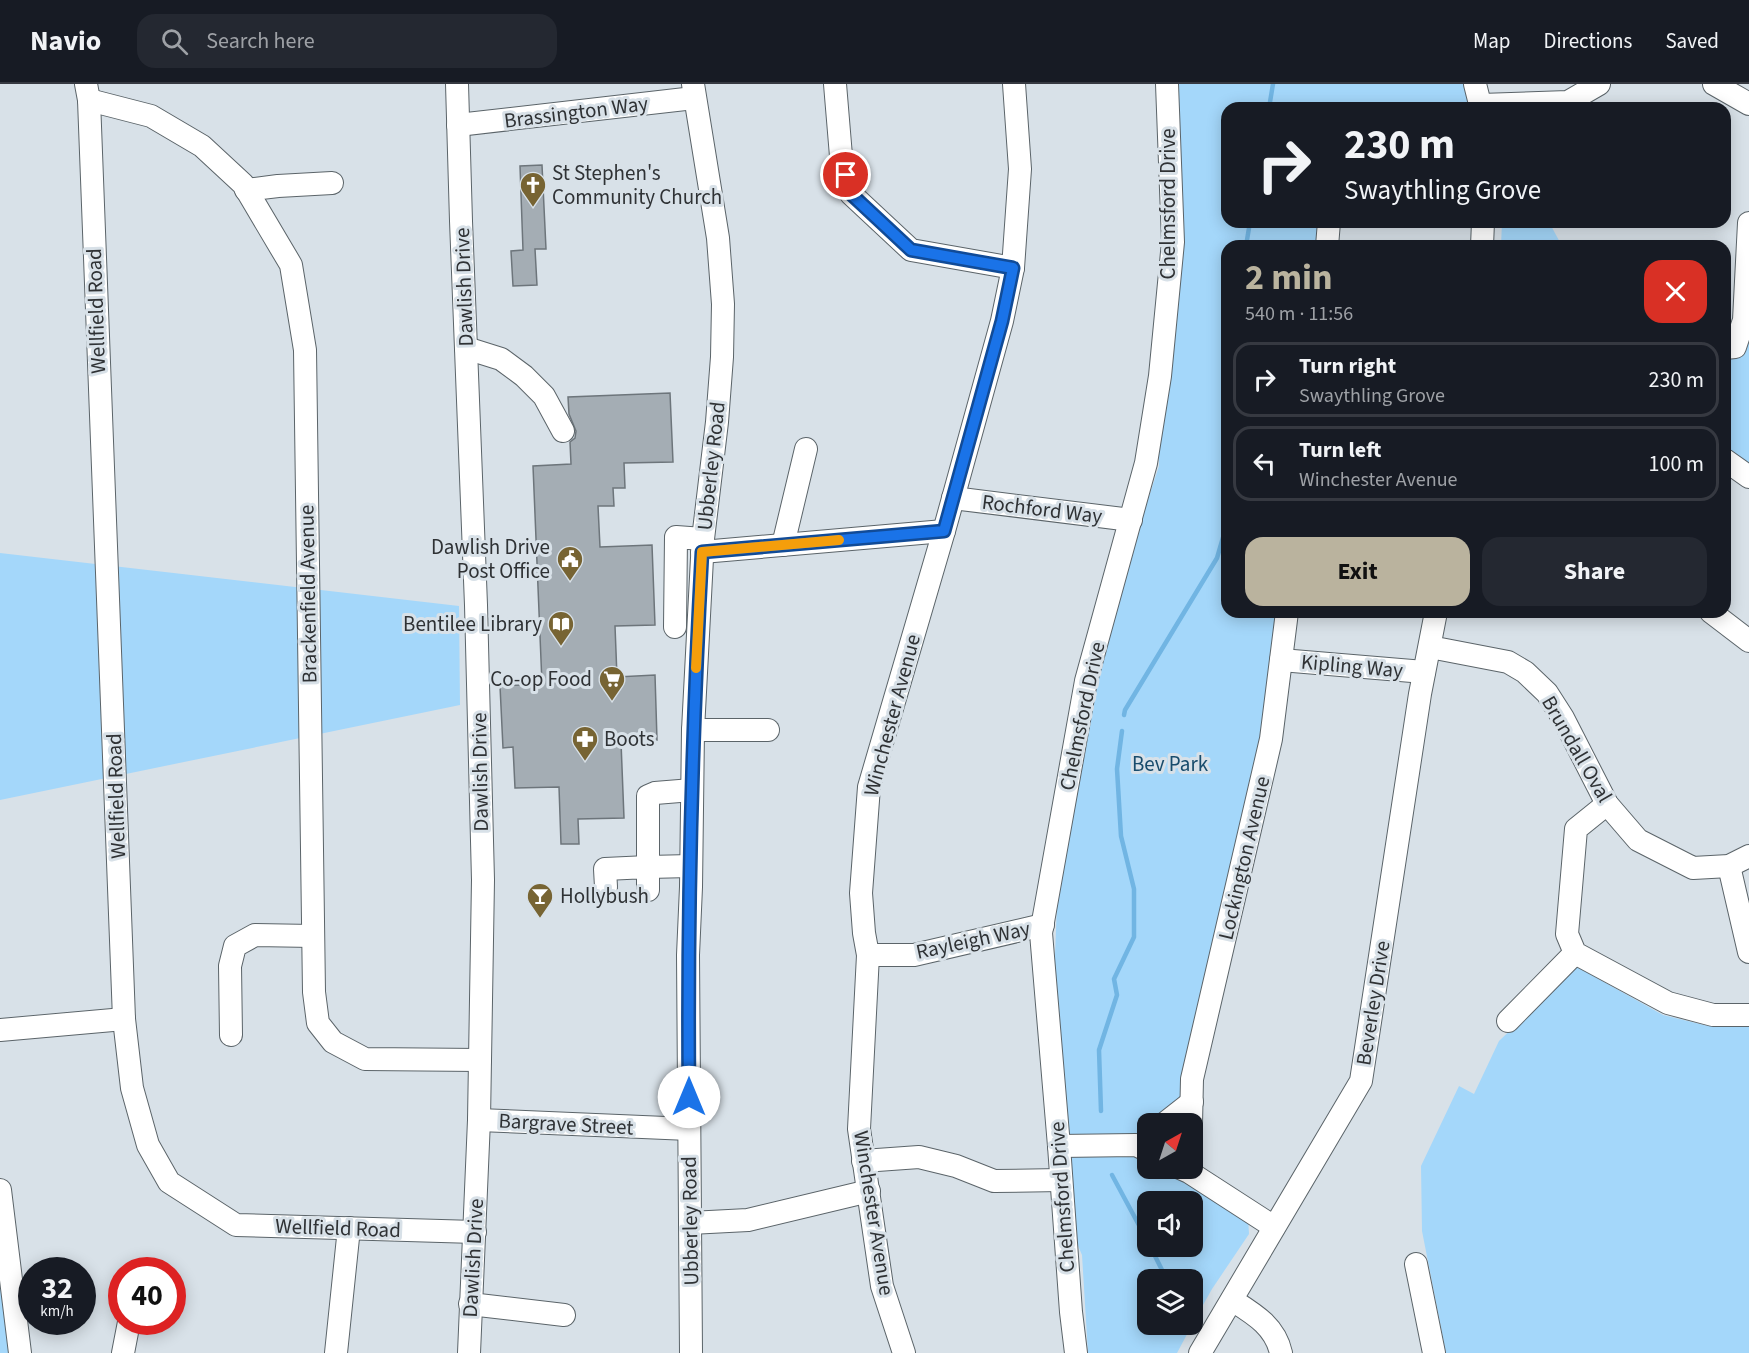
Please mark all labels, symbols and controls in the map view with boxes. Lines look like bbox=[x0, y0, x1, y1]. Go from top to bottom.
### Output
search box bbox=[137, 14, 557, 68]
text: Navio bbox=[30, 21, 101, 61]
icon: search bbox=[158, 25, 191, 58]
text: Search here bbox=[206, 25, 315, 57]
text: Map bbox=[1473, 26, 1511, 56]
text: Directions bbox=[1544, 26, 1632, 56]
text: Saved bbox=[1665, 26, 1719, 56]
street label: Brassington Way bbox=[502, 88, 650, 136]
text: 230 m bbox=[1344, 115, 1455, 175]
icon: right bbox=[1245, 126, 1323, 204]
street label: Chelmsford Drive bbox=[1153, 128, 1183, 280]
pin bbox=[820, 149, 871, 200]
place label: St Stephen's Community Church bbox=[552, 158, 722, 212]
icon: arrive bbox=[829, 158, 862, 191]
church icon: St Stephen's Community Church bbox=[518, 170, 548, 208]
text: Swaythling Grove bbox=[1344, 171, 1541, 210]
street label: Dawlish Drive bbox=[447, 227, 481, 347]
street label: Wellfield Road bbox=[79, 248, 113, 374]
text: 2 min bbox=[1245, 252, 1333, 303]
button: close bbox=[1644, 260, 1707, 323]
text: 540 m · 11:56 bbox=[1245, 300, 1353, 328]
text: Turn right bbox=[1299, 350, 1396, 382]
icon: right bbox=[1248, 363, 1281, 396]
text: 230 m bbox=[1649, 364, 1704, 396]
text: Swaythling Grove bbox=[1299, 382, 1445, 410]
street label: Ubberley Road bbox=[689, 400, 733, 532]
text: Turn left bbox=[1299, 434, 1381, 466]
icon: left bbox=[1248, 447, 1281, 480]
text: 100 m bbox=[1649, 448, 1704, 480]
text: Winchester Avenue bbox=[1299, 466, 1457, 494]
street label: Rochford Way bbox=[980, 487, 1104, 531]
street label: Brackenfield Avenue bbox=[291, 504, 325, 684]
place label: Dawlish Drive Post Office bbox=[431, 532, 550, 586]
button: Exit bbox=[1245, 537, 1470, 606]
button: Share bbox=[1482, 537, 1707, 606]
public building icon: Dawlish Drive Post Office bbox=[555, 544, 585, 582]
place label: Bentilee Library bbox=[403, 609, 542, 639]
library icon: Bentilee Library bbox=[546, 609, 576, 647]
street label: Winchester Avenue bbox=[856, 631, 928, 799]
street label: Chelmsford Drive bbox=[1052, 639, 1112, 793]
street label: Kipling Way bbox=[1300, 647, 1404, 685]
place label: Co-op Food bbox=[490, 664, 592, 694]
supermarket icon: Co-op Food bbox=[597, 664, 627, 702]
street label: Brundall Oval bbox=[1534, 690, 1620, 808]
street label: Dawlish Drive bbox=[464, 712, 496, 832]
pharmacy icon: Boots bbox=[570, 724, 600, 762]
place label: Boots bbox=[604, 724, 655, 754]
street label: Wellfield Road bbox=[99, 733, 133, 859]
park label: Bev Park bbox=[1132, 749, 1209, 779]
street label: Lockington Avenue bbox=[1211, 773, 1277, 943]
bar icon: Hollybush bbox=[525, 881, 555, 919]
place label: Hollybush bbox=[560, 881, 649, 911]
street label: Rayleigh Way bbox=[913, 913, 1033, 967]
street label: Beverley Drive bbox=[1348, 939, 1398, 1067]
position arrow bbox=[657, 1065, 721, 1129]
street label: Bargrave Street bbox=[498, 1105, 634, 1143]
north arrow bbox=[1137, 1113, 1203, 1179]
map controls bbox=[1137, 1113, 1203, 1335]
street label: Chelmsford Drive bbox=[1042, 1121, 1082, 1273]
street label: Winchester Avenue bbox=[846, 1128, 902, 1298]
street label: Ubberley Road bbox=[674, 1156, 706, 1286]
button: sound bbox=[1137, 1191, 1203, 1257]
street label: Dawlish Drive bbox=[455, 1198, 491, 1318]
street label: Wellfield Road bbox=[275, 1211, 401, 1245]
speed limit sign: 40 bbox=[108, 1257, 186, 1335]
text: 32 bbox=[41, 1267, 73, 1310]
button: layers bbox=[1137, 1269, 1203, 1335]
text: km/h bbox=[40, 1301, 74, 1322]

